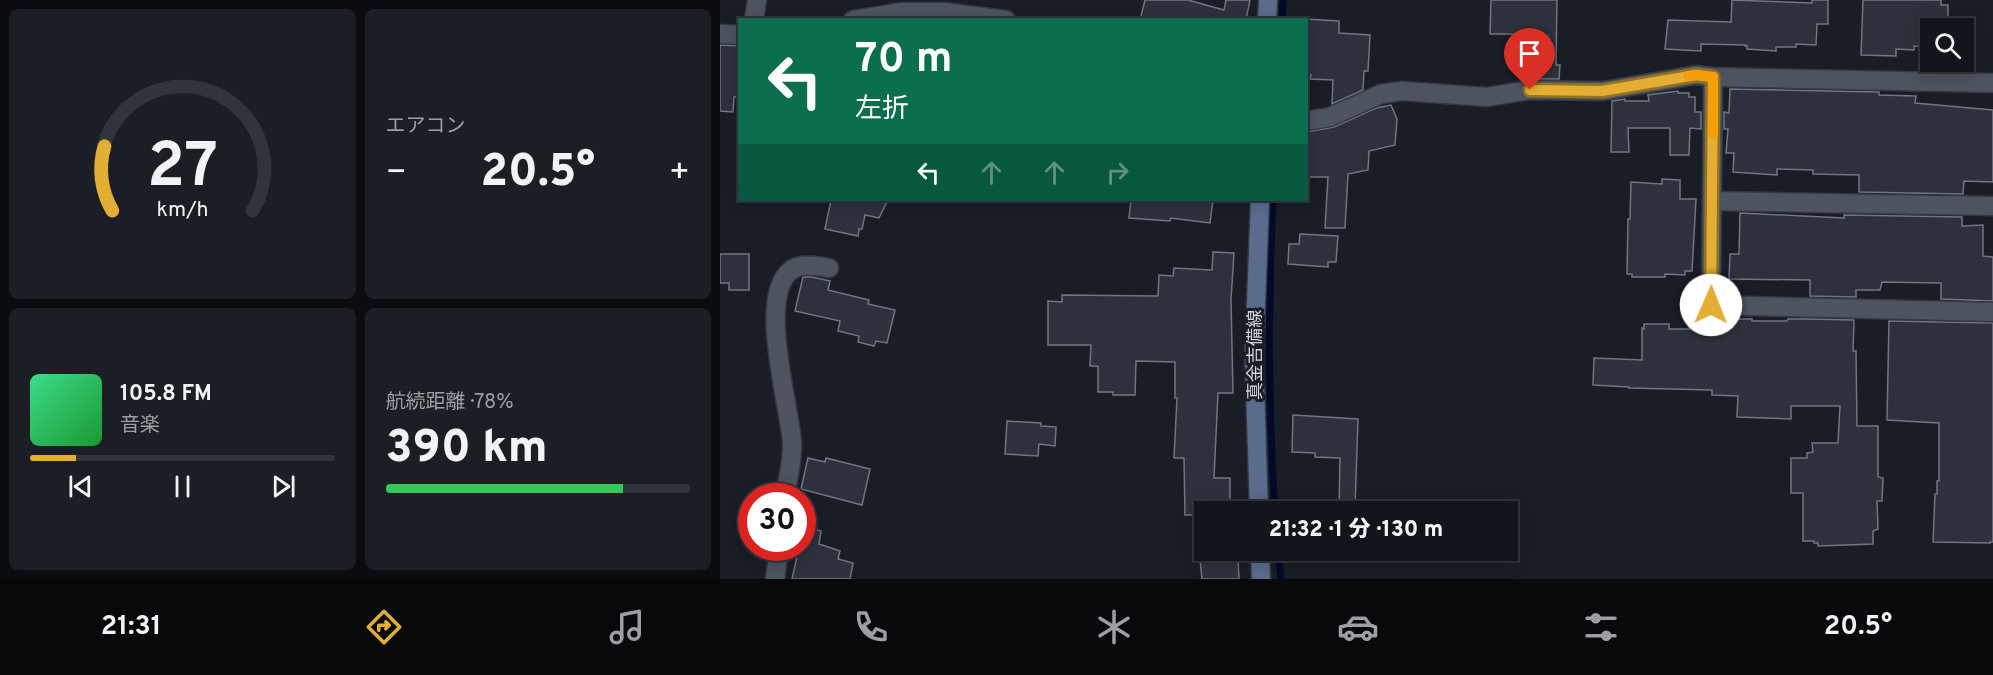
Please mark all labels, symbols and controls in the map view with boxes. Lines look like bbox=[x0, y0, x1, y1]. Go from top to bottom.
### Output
map controls bbox=[1920, 18, 1974, 72]
button: search bbox=[1920, 18, 1974, 72]
pin bbox=[1504, 28, 1555, 90]
text: 70 m bbox=[855, 34, 953, 87]
icon: arrive bbox=[1513, 37, 1546, 70]
icon: left bbox=[756, 42, 834, 120]
text: 左折 bbox=[855, 93, 909, 127]
text: エアコン bbox=[386, 114, 466, 140]
text: 27 bbox=[147, 130, 218, 209]
text: 20.5° bbox=[480, 145, 595, 202]
text: − bbox=[386, 153, 407, 195]
text: + bbox=[669, 153, 690, 195]
icon: left bbox=[912, 156, 945, 189]
icon: ahead bbox=[975, 156, 1008, 189]
icon: ahead bbox=[1038, 156, 1071, 189]
icon: right bbox=[1101, 156, 1134, 189]
text: km/h bbox=[156, 197, 208, 224]
position arrow bbox=[1679, 273, 1743, 337]
street label: 真金吉備線 bbox=[1245, 310, 1268, 400]
text: 105.8 FM bbox=[120, 381, 212, 408]
text: 航続距離 · 78% bbox=[386, 390, 514, 416]
text: 音楽 bbox=[120, 413, 160, 439]
text: 390 km bbox=[386, 421, 548, 478]
icon: previous bbox=[64, 470, 97, 503]
icon: pause bbox=[166, 470, 199, 503]
icon: next bbox=[267, 470, 300, 503]
speed limit sign: 30 bbox=[738, 483, 816, 561]
text: 21:32 · 1 分 · 130 m bbox=[1269, 517, 1443, 544]
icon: directions bbox=[363, 606, 405, 648]
icon: music bbox=[606, 606, 648, 648]
icon: phone bbox=[850, 606, 892, 648]
icon: climate bbox=[1093, 606, 1135, 648]
icon: car bbox=[1337, 606, 1379, 648]
icon: filters bbox=[1580, 606, 1622, 648]
text: 21:31 bbox=[101, 610, 162, 644]
text: 20.5° bbox=[1824, 610, 1892, 644]

